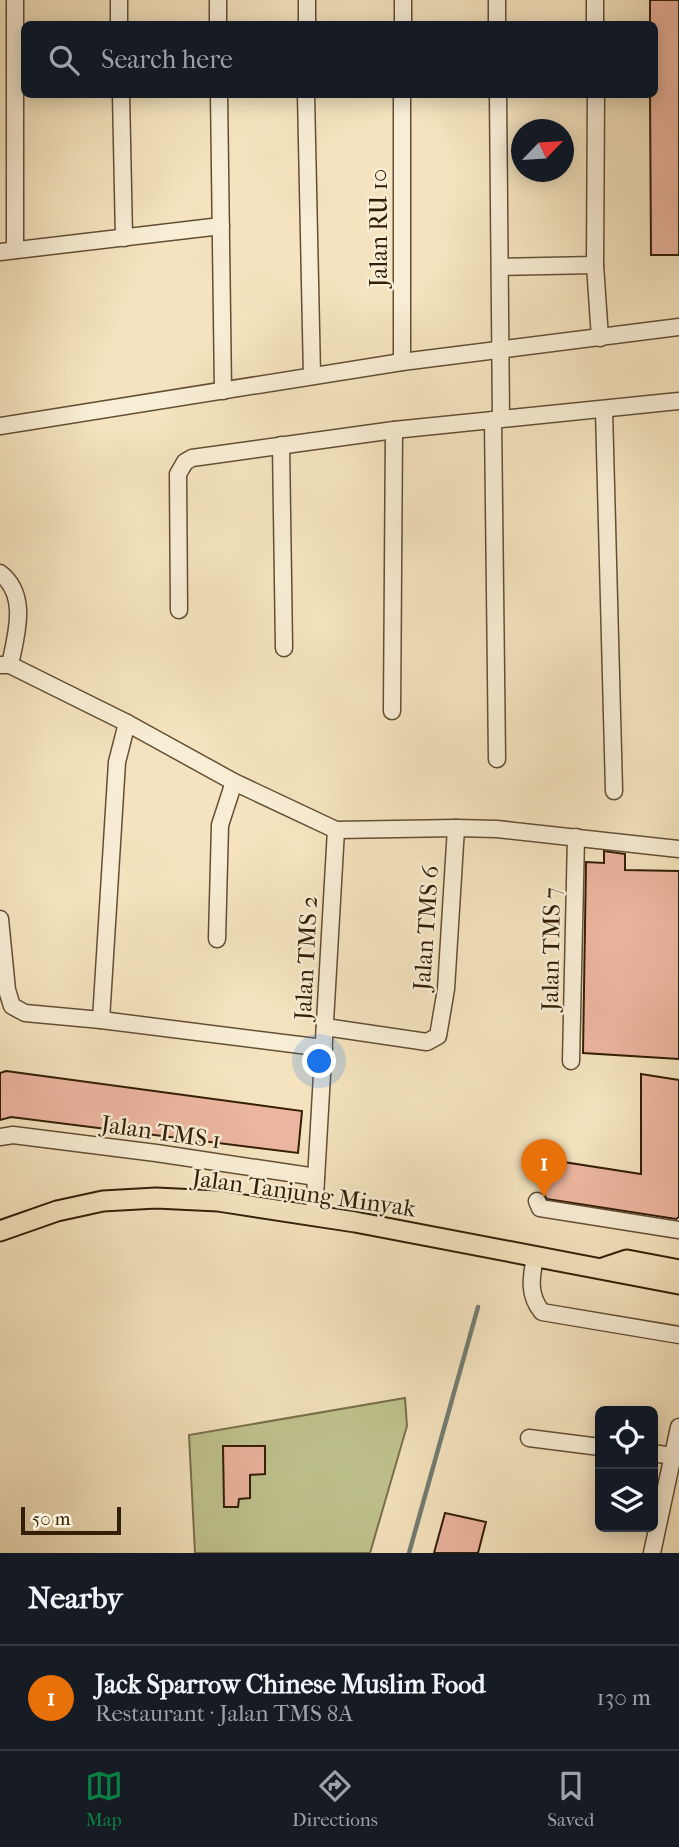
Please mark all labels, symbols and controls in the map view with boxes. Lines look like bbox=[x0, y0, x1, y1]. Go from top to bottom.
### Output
search box bbox=[21, 21, 658, 98]
icon: search bbox=[45, 41, 83, 79]
text: Search here bbox=[101, 44, 233, 75]
north arrow bbox=[511, 119, 574, 182]
street label: Jalan RU 10 bbox=[365, 169, 393, 289]
street label: Jalan TMS 6 bbox=[408, 864, 444, 993]
street label: Jalan TMS 7 bbox=[536, 887, 566, 1013]
street label: Jalan TMS 2 bbox=[289, 895, 323, 1023]
your location bbox=[302, 1044, 336, 1078]
street label: Jalan TMS 1 bbox=[97, 1109, 223, 1154]
pin: 1 bbox=[521, 1139, 567, 1197]
street label: Jalan Tanjung Minyak bbox=[189, 1163, 418, 1223]
map controls bbox=[595, 1406, 658, 1532]
button: locate bbox=[595, 1406, 658, 1469]
button: layers bbox=[595, 1469, 658, 1532]
scale bar bbox=[21, 1504, 121, 1536]
text: 50 m bbox=[32, 1508, 71, 1530]
text: Nearby bbox=[28, 1581, 123, 1616]
text: Jack Sparrow Chinese Muslim Food bbox=[95, 1669, 486, 1700]
text: 1 bbox=[47, 1684, 55, 1711]
text: 130 m bbox=[597, 1684, 651, 1711]
text: Restaurant · Jalan TMS 8A bbox=[95, 1700, 353, 1727]
tab: Map bbox=[85, 1767, 123, 1831]
tab: Directions bbox=[292, 1767, 378, 1831]
tab: Saved bbox=[547, 1767, 594, 1831]

